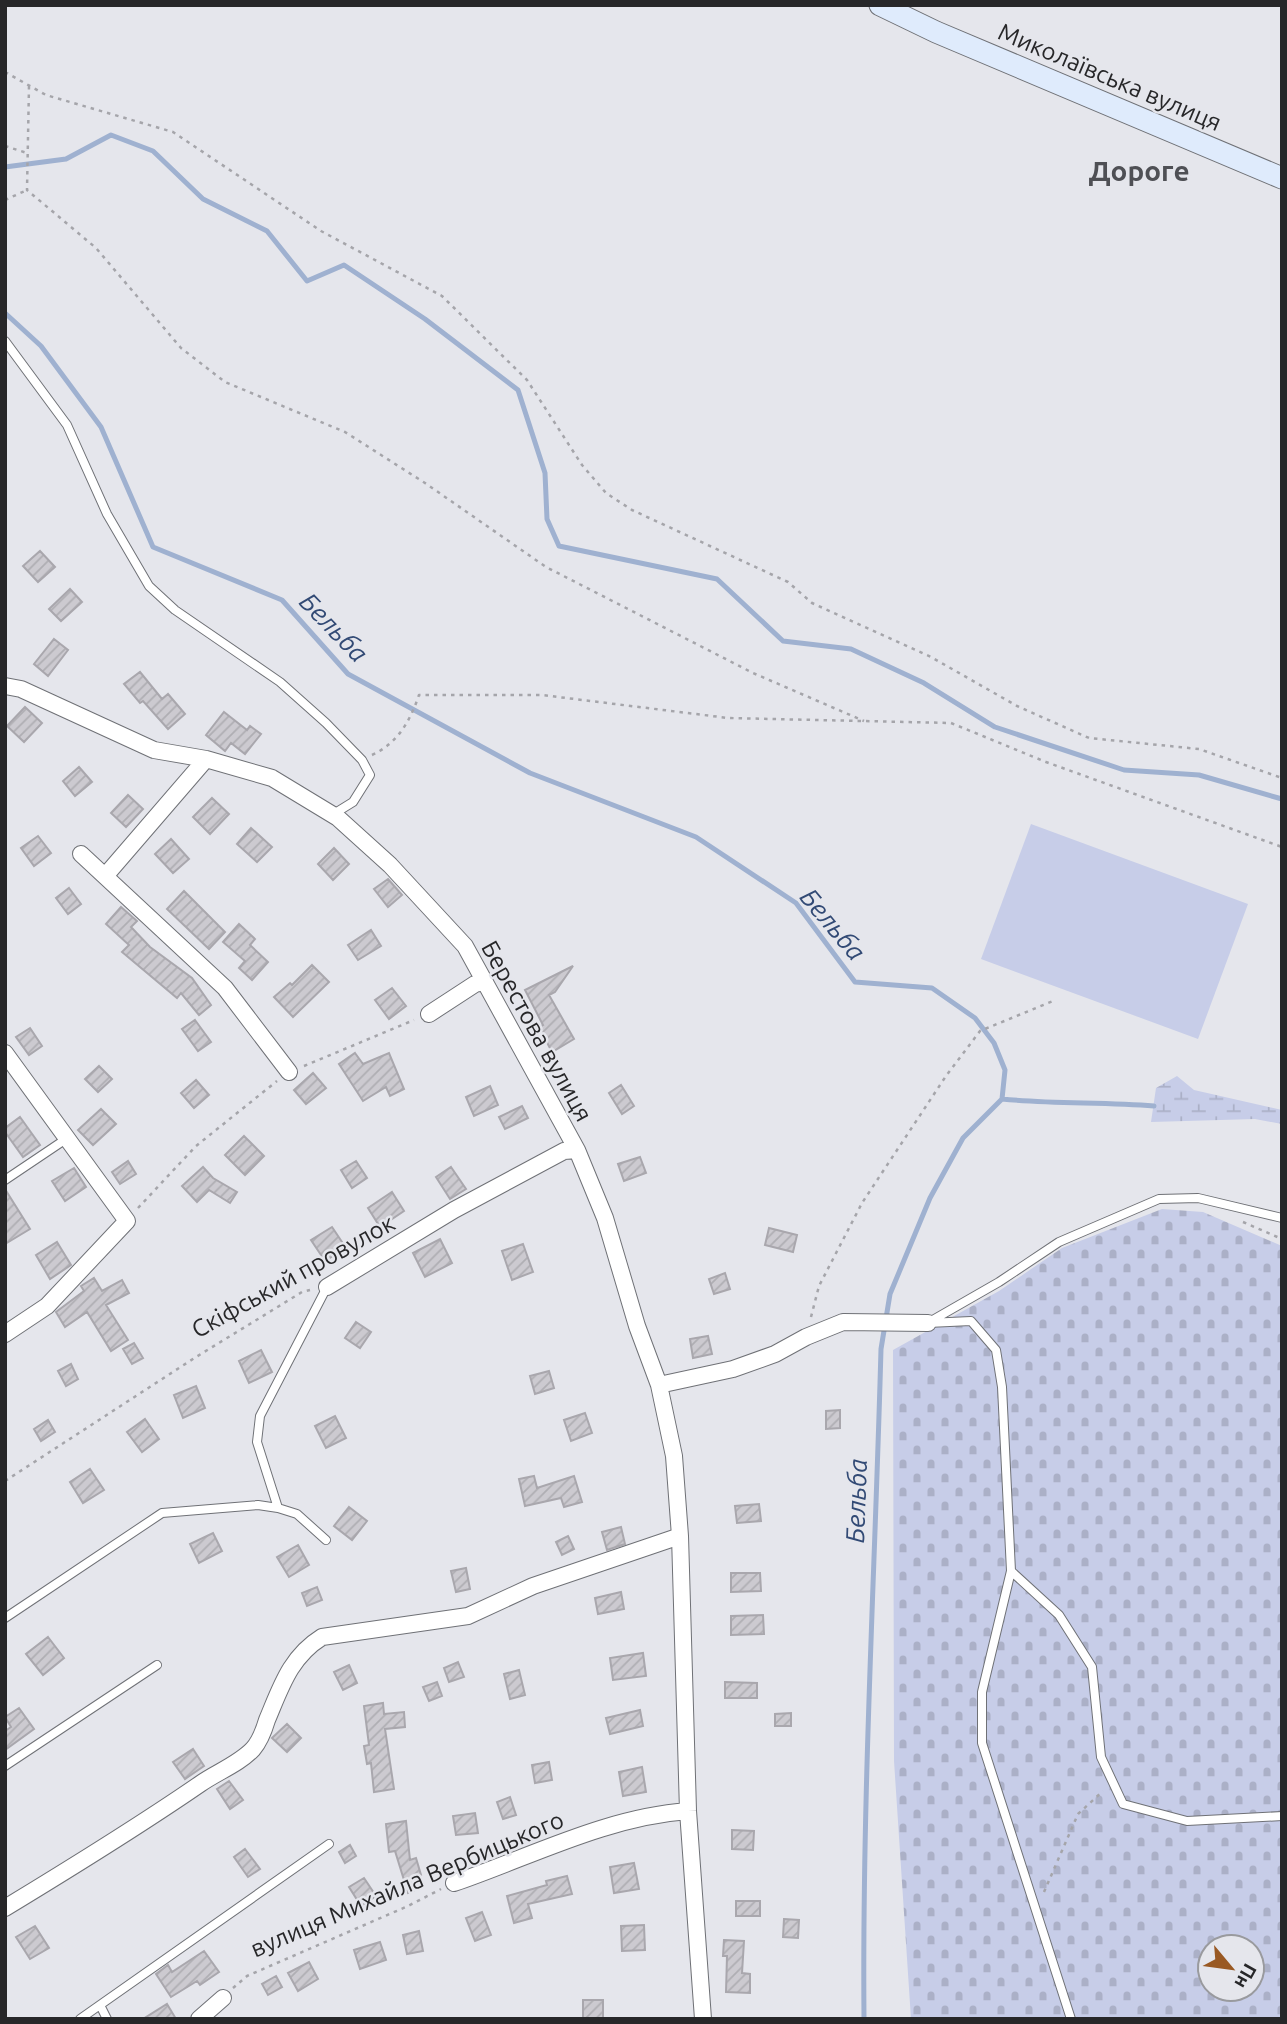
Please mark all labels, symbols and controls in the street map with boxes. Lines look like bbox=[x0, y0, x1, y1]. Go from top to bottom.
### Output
street label: Миколаївська вулиця bbox=[994, 18, 1226, 136]
district label: Дороге bbox=[1088, 155, 1190, 186]
water label: Бельба bbox=[294, 586, 374, 668]
water label: Бельба bbox=[795, 882, 871, 966]
street label: Берестова вулиця bbox=[476, 936, 598, 1126]
street label: Скіфський провулок bbox=[187, 1209, 399, 1343]
water label: Бельба bbox=[840, 1458, 872, 1544]
street label: вулиця Михайла Вербицького bbox=[246, 1806, 568, 1962]
north arrow bbox=[1196, 1933, 1266, 2003]
text: Пн bbox=[1230, 1960, 1262, 1992]

